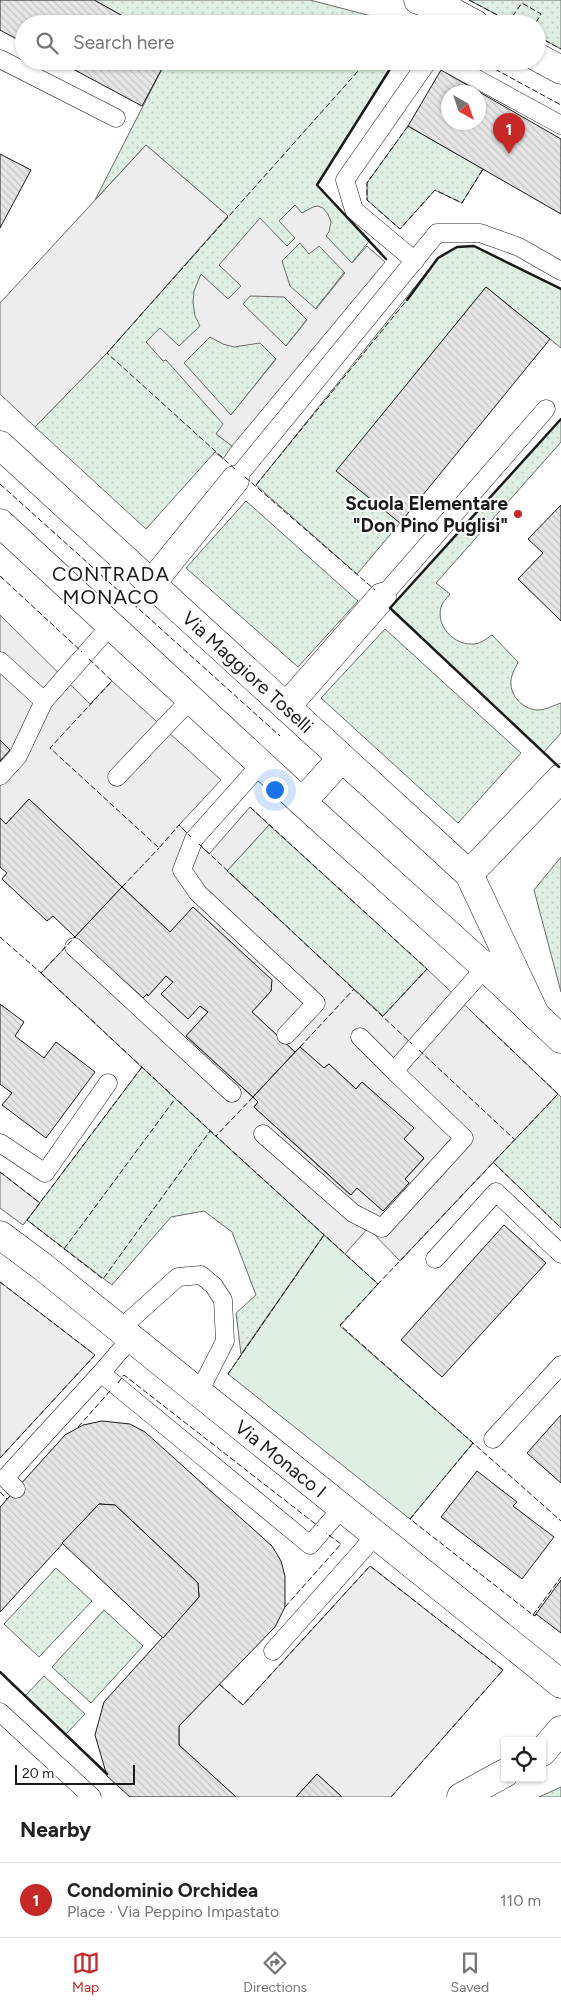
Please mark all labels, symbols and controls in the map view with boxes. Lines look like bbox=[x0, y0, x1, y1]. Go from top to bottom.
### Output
search box bbox=[15, 15, 546, 70]
icon: search bbox=[33, 29, 61, 57]
text: Search here bbox=[73, 31, 175, 54]
north arrow bbox=[441, 85, 486, 130]
pin: 1 bbox=[493, 113, 525, 154]
place label: Scuola Elementare "Don Pino Puglisi" bbox=[345, 492, 508, 537]
marker: Scuola Elementare "Don Pino Puglisi" bbox=[512, 508, 524, 520]
district label: CONTRADA MONACO bbox=[52, 562, 170, 609]
street label: Via Maggiore Toselli bbox=[178, 606, 318, 737]
your location bbox=[262, 777, 288, 803]
street label: Via Monaco I bbox=[231, 1415, 331, 1502]
map controls bbox=[501, 1737, 546, 1782]
button: locate bbox=[501, 1737, 546, 1782]
scale bar bbox=[15, 1762, 135, 1785]
text: 20 m bbox=[22, 1765, 54, 1782]
text: Nearby bbox=[20, 1817, 91, 1842]
text: Condominio Orchidea bbox=[67, 1879, 258, 1902]
text: 1 bbox=[33, 1891, 39, 1910]
text: 110 m bbox=[500, 1891, 541, 1910]
text: Place · Via Peppino Impastato bbox=[67, 1902, 279, 1921]
tab: Map bbox=[72, 1949, 100, 1996]
tab: Directions bbox=[243, 1949, 307, 1996]
tab: Saved bbox=[451, 1949, 489, 1996]

